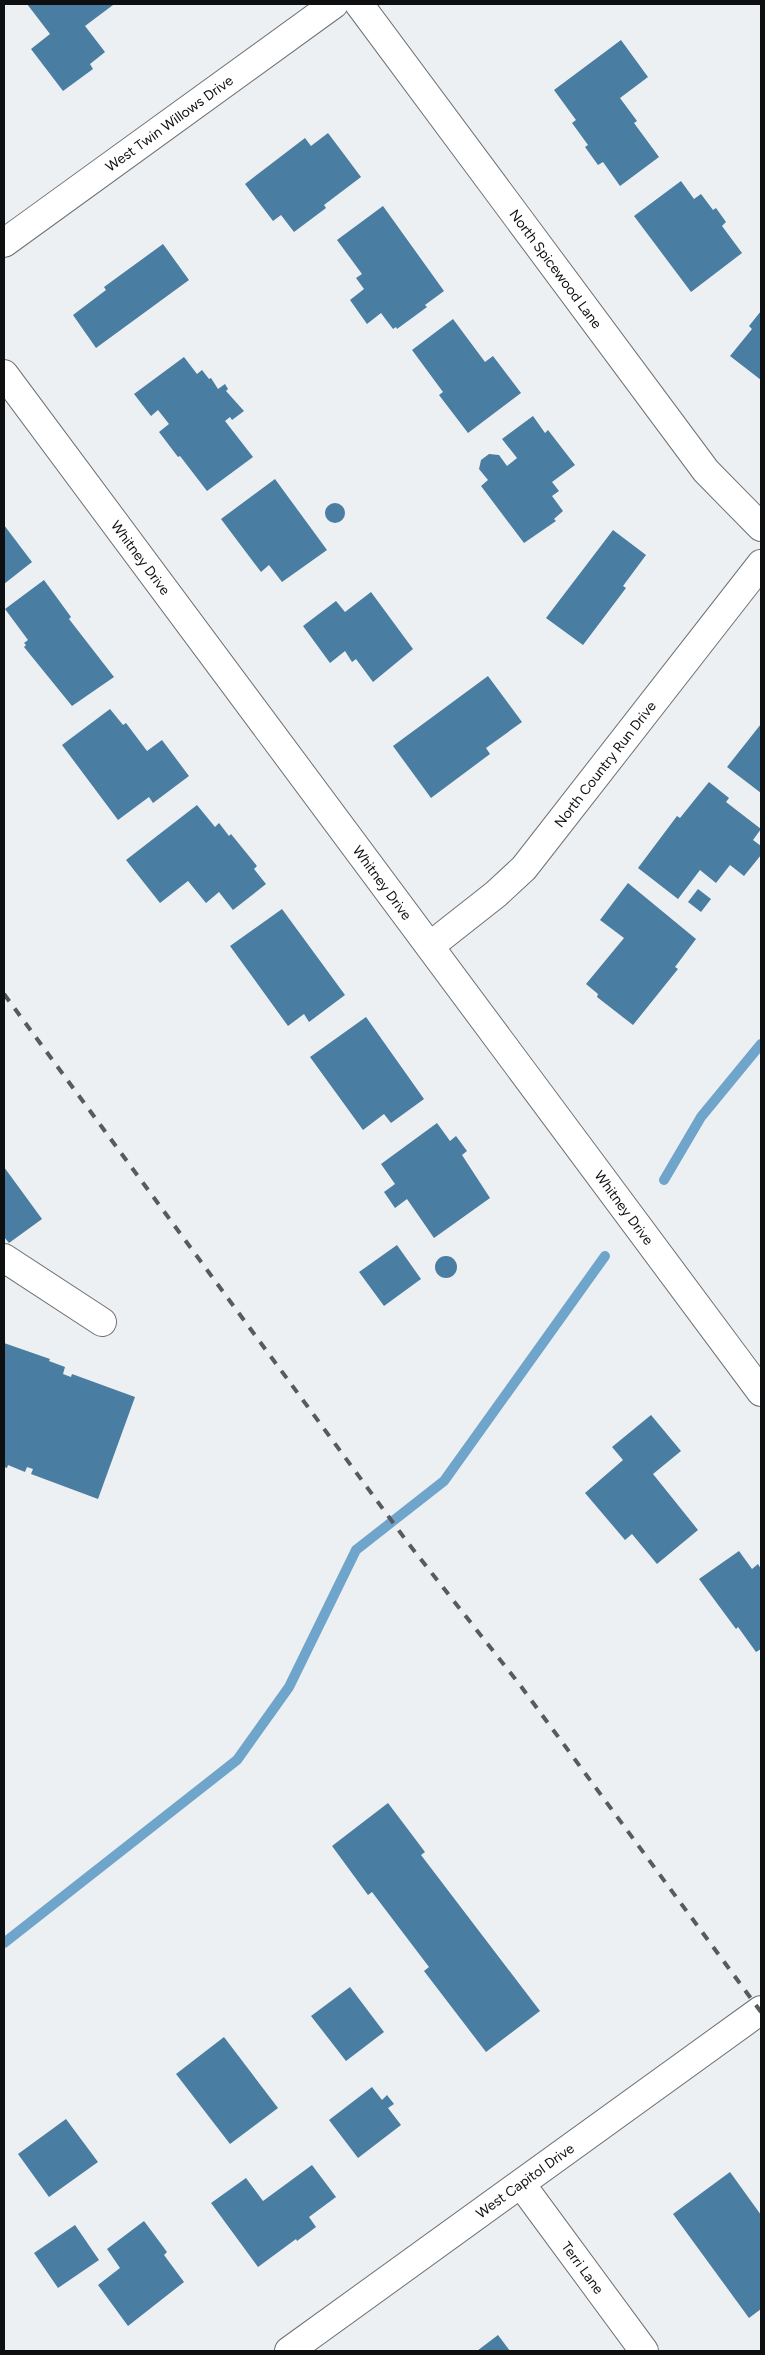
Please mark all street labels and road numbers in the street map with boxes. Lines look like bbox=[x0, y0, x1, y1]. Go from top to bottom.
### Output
street label: West Twin Willows Drive bbox=[103, 72, 237, 176]
street label: North Spicewood Lane bbox=[506, 206, 605, 332]
street label: Whitney Drive bbox=[107, 518, 174, 599]
street label: North Country Run Drive bbox=[551, 698, 660, 831]
street label: Whitney Drive bbox=[349, 843, 415, 924]
street label: Whitney Drive bbox=[590, 1168, 657, 1249]
street label: West Capitol Drive bbox=[473, 2140, 578, 2222]
street label: Terri Lane bbox=[557, 2239, 607, 2298]

